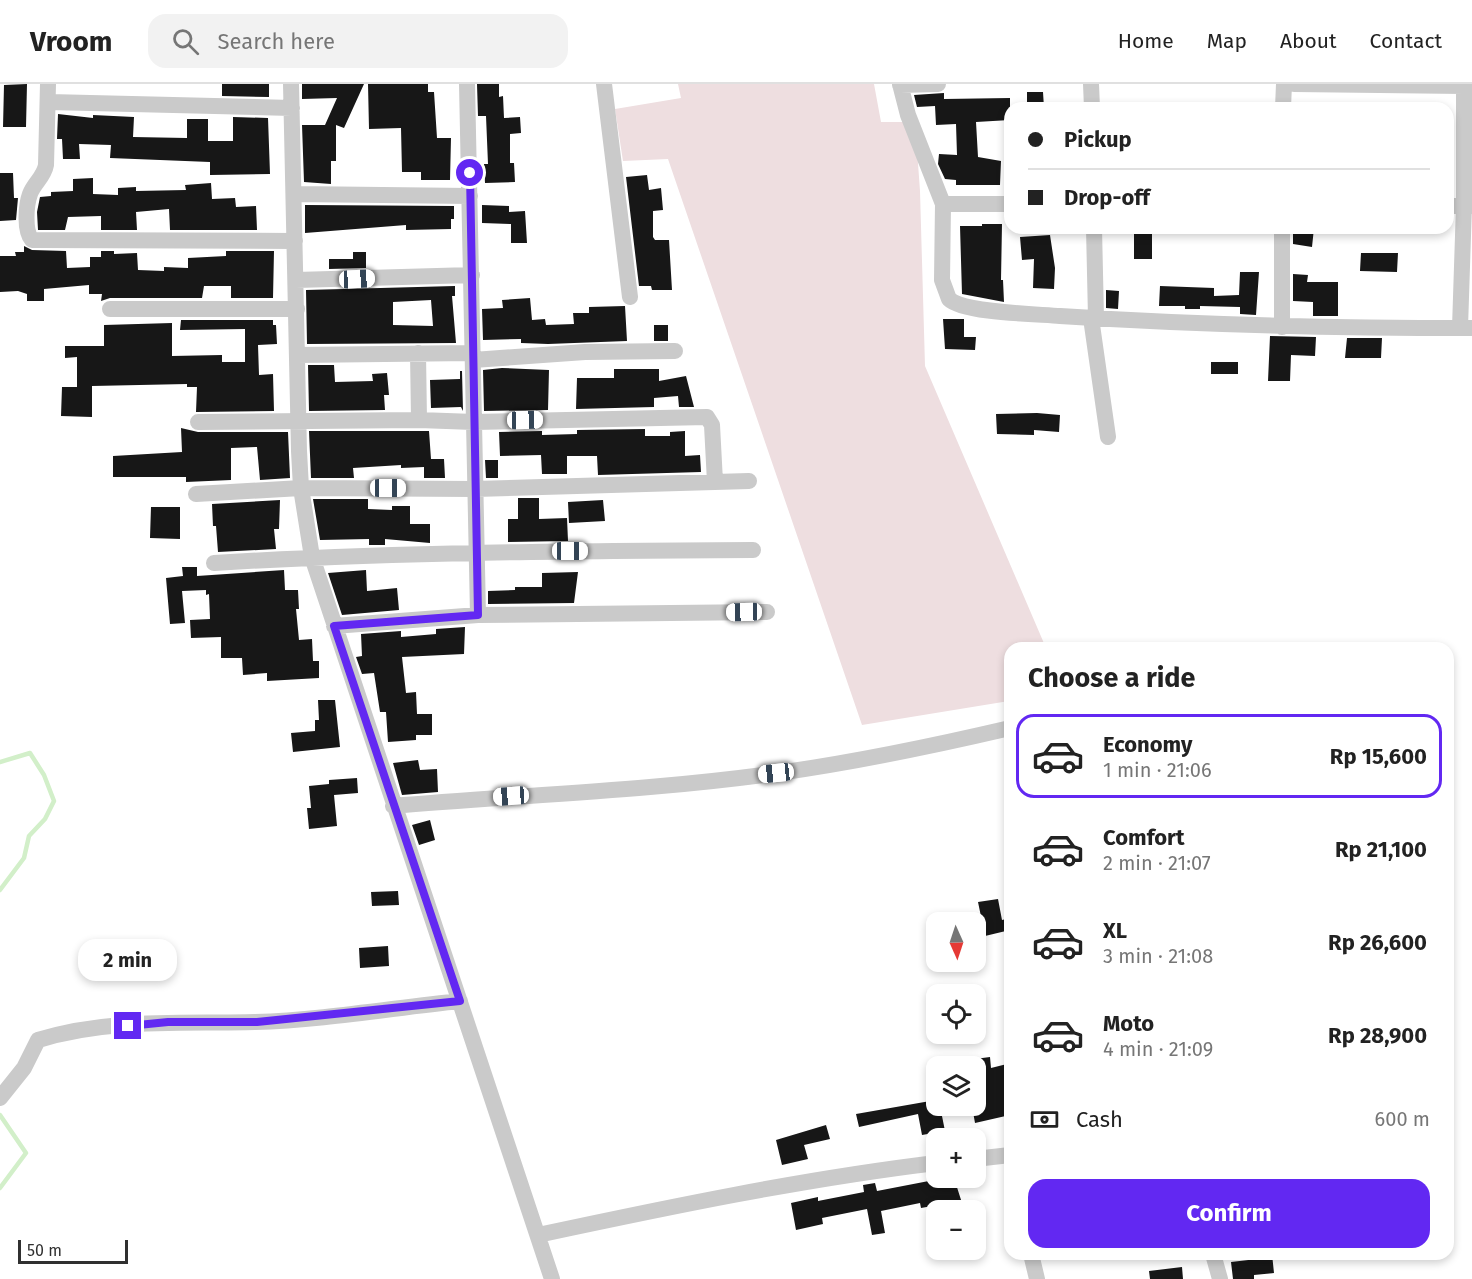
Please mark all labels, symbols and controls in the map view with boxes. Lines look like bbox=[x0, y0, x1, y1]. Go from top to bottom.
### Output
search box bbox=[148, 14, 568, 68]
text: Vroom bbox=[30, 25, 112, 58]
icon: search bbox=[169, 25, 202, 58]
text: Search here bbox=[217, 28, 335, 55]
text: Home bbox=[1118, 28, 1174, 54]
text: Map bbox=[1207, 28, 1247, 54]
text: About bbox=[1280, 28, 1337, 54]
text: Contact bbox=[1370, 28, 1442, 54]
text: Pickup bbox=[1064, 126, 1132, 153]
route start bbox=[456, 159, 483, 186]
text: Drop-off bbox=[1064, 184, 1150, 211]
car bbox=[339, 269, 375, 289]
car bbox=[507, 411, 543, 429]
car bbox=[370, 479, 406, 497]
car bbox=[552, 542, 588, 560]
car bbox=[726, 603, 762, 621]
text: Choose a ride bbox=[1028, 662, 1195, 694]
icon: car bbox=[1031, 729, 1085, 783]
text: Economy bbox=[1103, 731, 1192, 758]
text: Rp 15,600 bbox=[1330, 743, 1427, 770]
text: 1 min · 21:06 bbox=[1103, 758, 1212, 782]
car bbox=[757, 762, 795, 784]
car bbox=[492, 786, 530, 806]
icon: car bbox=[1031, 822, 1085, 876]
text: Comfort bbox=[1103, 824, 1184, 851]
text: Rp 21,100 bbox=[1335, 836, 1427, 863]
text: 2 min · 21:07 bbox=[1103, 851, 1211, 875]
north arrow bbox=[926, 912, 986, 972]
map controls bbox=[926, 912, 986, 1260]
icon: car bbox=[1031, 915, 1085, 969]
text: XL bbox=[1103, 917, 1127, 944]
text: Rp 26,600 bbox=[1328, 929, 1427, 956]
callout: 2 min bbox=[78, 939, 178, 981]
text: 3 min · 21:08 bbox=[1103, 944, 1213, 968]
text: 2 min bbox=[103, 948, 152, 972]
button: locate bbox=[926, 984, 986, 1044]
icon: car bbox=[1031, 1008, 1085, 1062]
text: Moto bbox=[1103, 1010, 1154, 1037]
route end bbox=[114, 1012, 141, 1039]
text: Rp 28,900 bbox=[1328, 1022, 1427, 1049]
text: 4 min · 21:09 bbox=[1103, 1037, 1213, 1061]
button: layers bbox=[926, 1056, 986, 1116]
icon: cash bbox=[1028, 1103, 1061, 1136]
text: Cash bbox=[1076, 1106, 1123, 1133]
text: 600 m bbox=[1375, 1107, 1430, 1131]
button: + bbox=[926, 1128, 986, 1188]
button: Confirm bbox=[1028, 1179, 1430, 1248]
button: − bbox=[926, 1200, 986, 1260]
scale bar bbox=[18, 1237, 128, 1264]
text: 50 m bbox=[27, 1241, 62, 1260]

